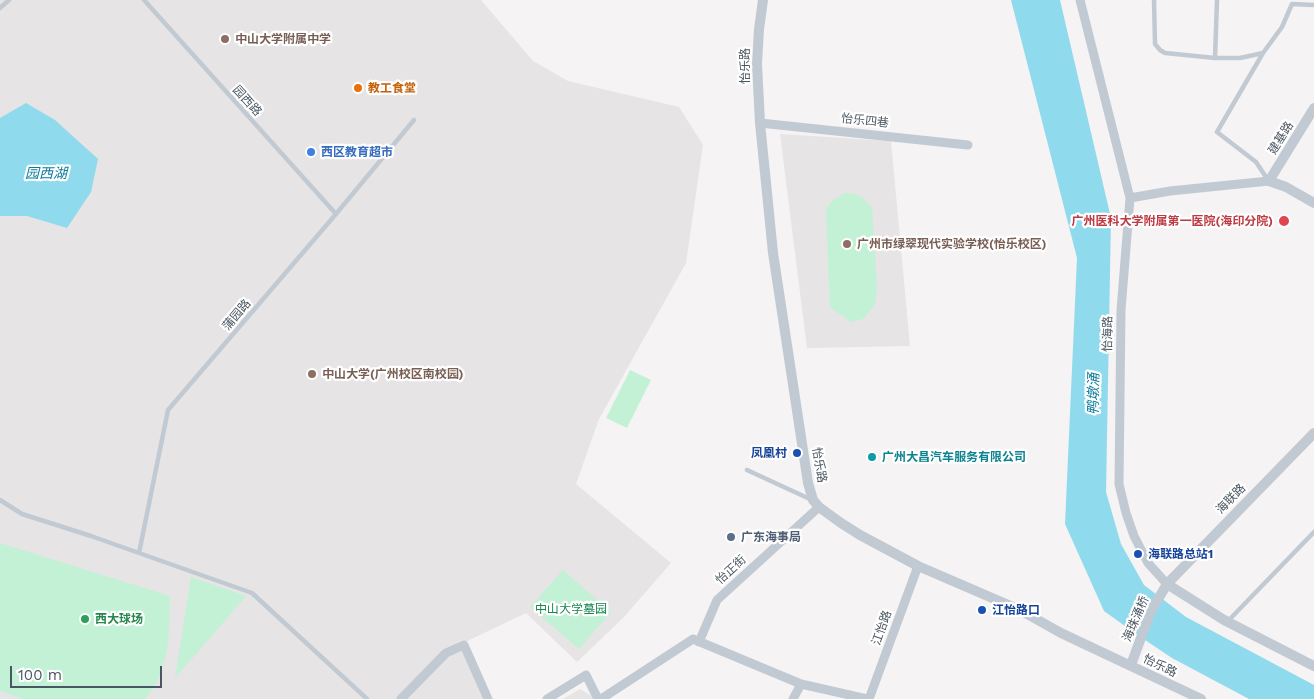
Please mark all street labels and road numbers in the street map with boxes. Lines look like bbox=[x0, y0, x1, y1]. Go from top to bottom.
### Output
street label: 怡乐路 bbox=[738, 48, 752, 84]
street label: 园西路 bbox=[230, 83, 264, 119]
street label: 怡乐四巷 bbox=[840, 111, 890, 131]
street label: 建基路 bbox=[1265, 119, 1297, 157]
street label: 蒲园路 bbox=[220, 297, 254, 333]
street label: 怡海路 bbox=[1100, 316, 1116, 352]
street label: 怡乐路 bbox=[809, 446, 829, 484]
street label: 海联路 bbox=[1213, 481, 1249, 517]
street label: 怡正街 bbox=[713, 553, 749, 587]
street label: 海珠涌桥 bbox=[1120, 594, 1152, 644]
street label: 江怡路 bbox=[869, 609, 895, 647]
street label: 怡乐路 bbox=[1141, 652, 1179, 680]

